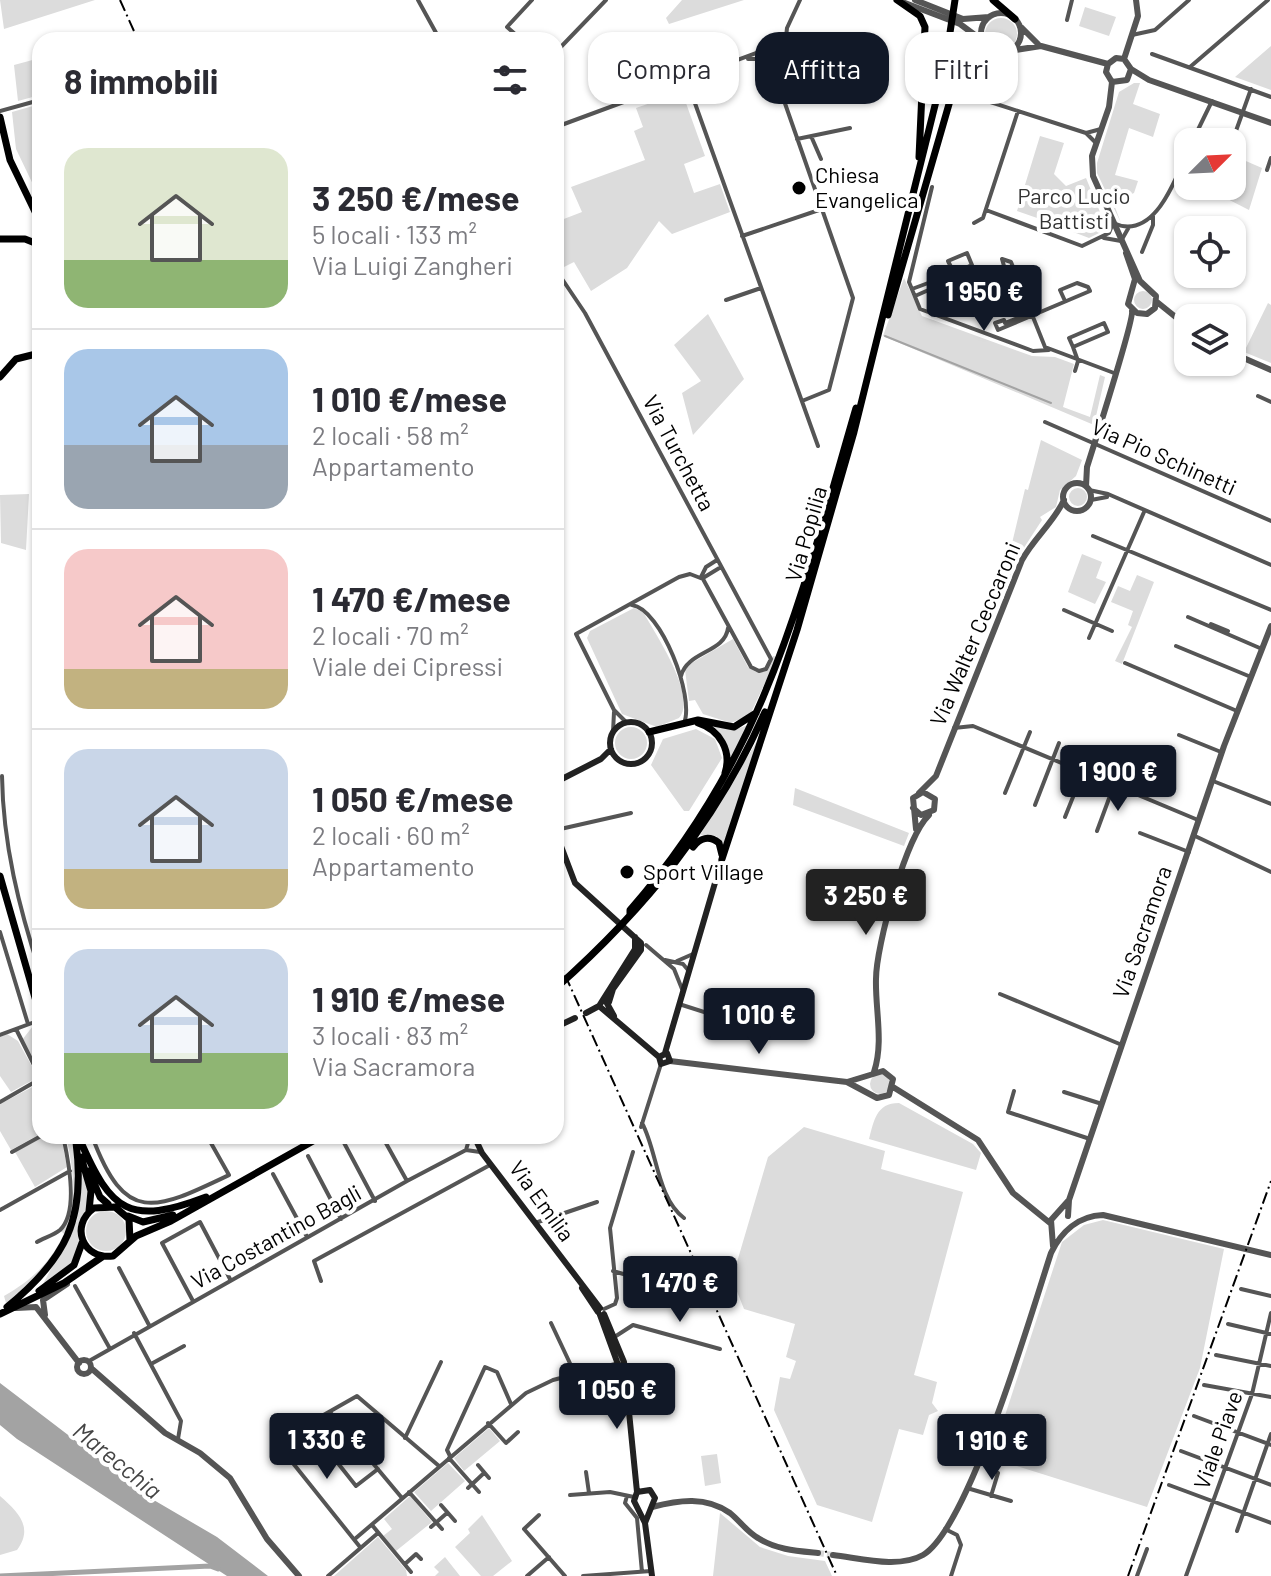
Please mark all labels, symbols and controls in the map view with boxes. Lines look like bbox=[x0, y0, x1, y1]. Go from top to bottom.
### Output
chip: Compra bbox=[588, 32, 739, 104]
chip: Affitta bbox=[755, 32, 889, 104]
chip: Filtri bbox=[905, 32, 1018, 104]
icon: filters bbox=[488, 58, 532, 102]
text: 8 immobili bbox=[64, 60, 218, 101]
north arrow bbox=[1174, 128, 1246, 200]
map controls bbox=[1174, 128, 1246, 376]
place label: Chiesa Evangelica bbox=[815, 161, 918, 212]
text: 3 250 €/mese bbox=[312, 177, 520, 218]
marker: Chiesa Evangelica bbox=[790, 179, 808, 197]
icon: home bbox=[128, 180, 224, 276]
park label: Parco Lucio Battisti bbox=[1017, 182, 1131, 233]
button: locate bbox=[1174, 216, 1246, 288]
text: 5 locali · 133 m² bbox=[312, 218, 477, 249]
text: Via Luigi Zangheri bbox=[312, 249, 513, 280]
pin: 1 950 € bbox=[910, 265, 1058, 333]
text: 1 950 € bbox=[945, 275, 1023, 306]
button: layers bbox=[1174, 304, 1246, 376]
text: 1 010 €/mese bbox=[312, 378, 507, 419]
icon: home bbox=[128, 381, 224, 477]
street label: Via Turchetta bbox=[638, 390, 721, 515]
street label: Via Pio Schinetti bbox=[1088, 413, 1241, 500]
text: 2 locali · 58 m² bbox=[312, 419, 469, 450]
text: Appartamento bbox=[312, 450, 475, 481]
street label: Via Popilia bbox=[779, 483, 831, 585]
street label: Via Walter Ceccaroni bbox=[924, 538, 1025, 729]
text: 1 470 €/mese bbox=[312, 578, 511, 619]
icon: home bbox=[128, 581, 224, 677]
text: 2 locali · 70 m² bbox=[312, 619, 469, 650]
text: Viale dei Cipressi bbox=[312, 650, 503, 681]
pin: 1 900 € bbox=[1044, 745, 1192, 813]
text: 1 900 € bbox=[1078, 755, 1158, 786]
text: 1 050 €/mese bbox=[312, 778, 514, 819]
icon: home bbox=[128, 781, 224, 877]
text: 2 locali · 60 m² bbox=[312, 819, 470, 850]
text: Appartamento bbox=[312, 850, 475, 881]
place label: Sport Village bbox=[643, 858, 764, 884]
street label: Via Sacramora bbox=[1106, 862, 1176, 1001]
marker: Sport Village bbox=[618, 863, 636, 881]
pin: 3 250 € bbox=[792, 869, 940, 937]
text: 3 250 € bbox=[824, 879, 908, 910]
text: 1 910 €/mese bbox=[312, 978, 505, 1019]
icon: home bbox=[128, 981, 224, 1077]
pin: 1 010 € bbox=[685, 988, 833, 1056]
text: 1 010 € bbox=[722, 998, 796, 1029]
text: 3 locali · 83 m² bbox=[312, 1019, 468, 1050]
text: Via Sacramora bbox=[312, 1050, 475, 1081]
street label: Via Emilia bbox=[505, 1155, 581, 1246]
street label: Via Costantino Bagli bbox=[186, 1179, 365, 1294]
pin: 1 470 € bbox=[606, 1256, 754, 1324]
text: 1 470 € bbox=[641, 1266, 719, 1297]
pin: 1 050 € bbox=[543, 1363, 691, 1431]
text: 1 050 € bbox=[577, 1373, 657, 1404]
street label: Viale Piave bbox=[1187, 1387, 1247, 1492]
pin: 1 330 € bbox=[253, 1413, 401, 1481]
pin: 1 910 € bbox=[918, 1414, 1066, 1482]
water label: Marecchia bbox=[68, 1415, 168, 1504]
text: 1 330 € bbox=[288, 1423, 367, 1454]
text: 1 910 € bbox=[955, 1424, 1029, 1455]

